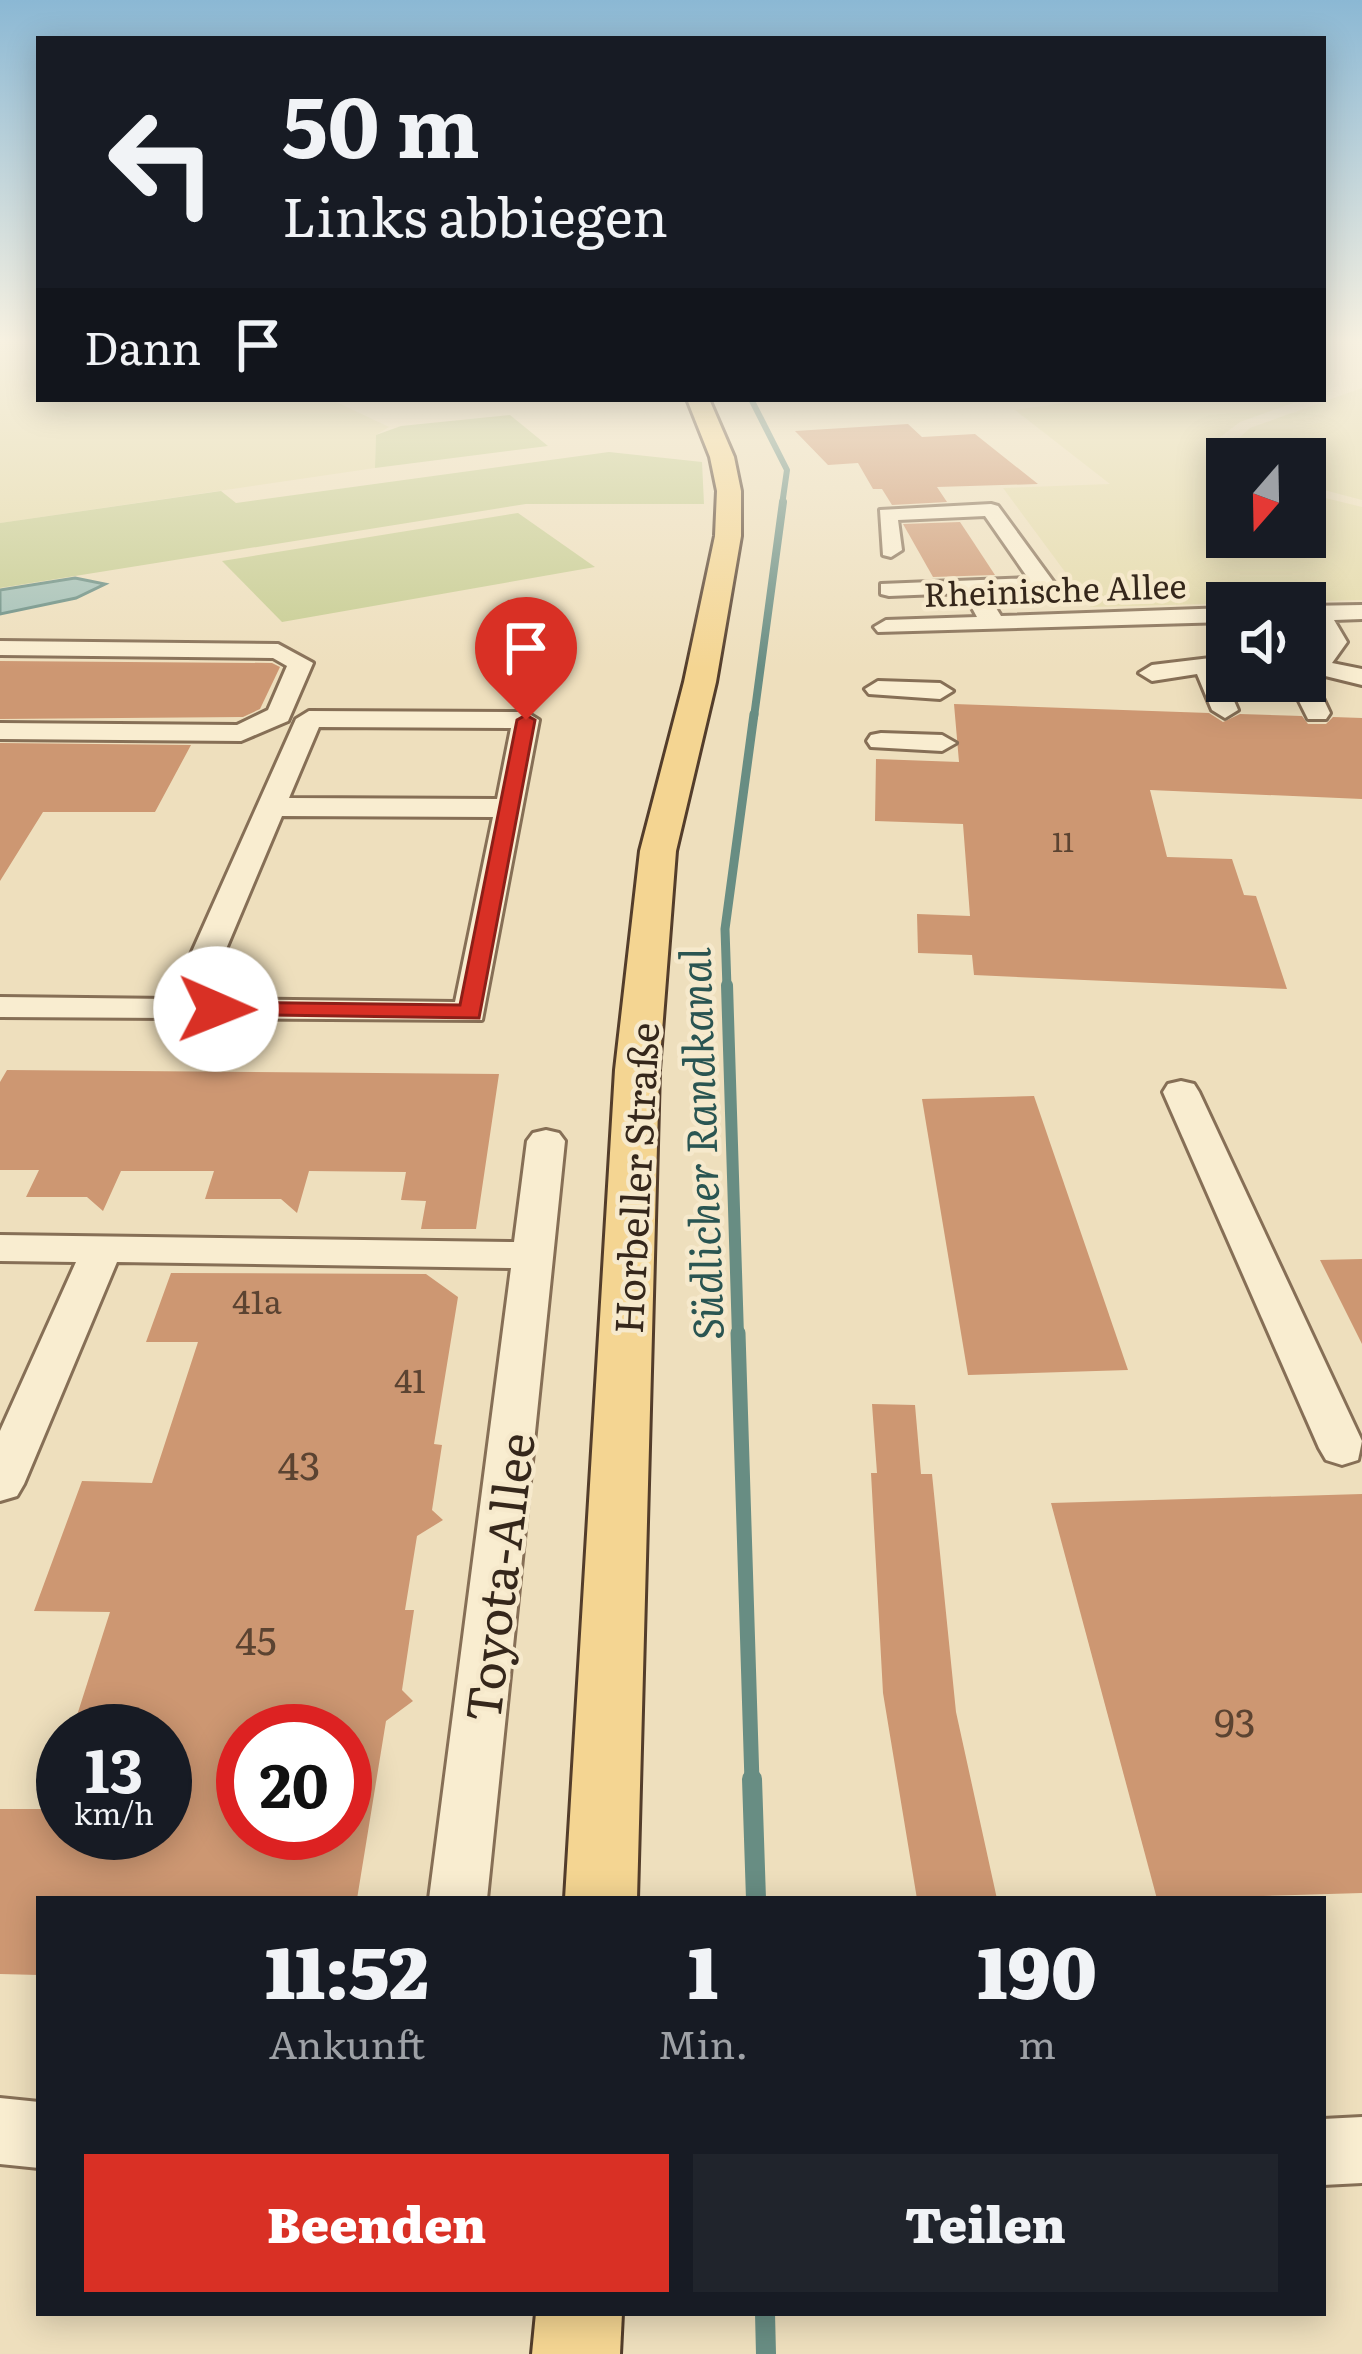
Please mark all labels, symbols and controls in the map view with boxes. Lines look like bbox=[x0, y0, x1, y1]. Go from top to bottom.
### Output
text: 50 m bbox=[282, 59, 480, 184]
icon: left bbox=[84, 84, 240, 240]
text: Links abbiegen bbox=[282, 173, 668, 254]
text: Dann bbox=[84, 312, 201, 379]
icon: arrive bbox=[225, 312, 291, 378]
north arrow bbox=[1206, 438, 1326, 558]
map controls bbox=[1206, 438, 1326, 702]
street label: Rheinische Allee bbox=[923, 559, 1187, 617]
button: sound bbox=[1206, 582, 1326, 702]
pin bbox=[475, 597, 577, 720]
icon: arrive bbox=[493, 615, 559, 681]
house number: 11 bbox=[1052, 820, 1074, 860]
position arrow bbox=[153, 946, 279, 1072]
water label: Südlicher Randkanal bbox=[661, 947, 737, 1341]
street label: Horbeller Straße bbox=[597, 1021, 671, 1335]
house number: 41a bbox=[232, 1275, 282, 1324]
house number: 41 bbox=[394, 1354, 426, 1403]
street label: Toyota-Allee bbox=[444, 1429, 550, 1725]
house number: 43 bbox=[278, 1434, 320, 1492]
house number: 45 bbox=[235, 1609, 277, 1667]
house number: 93 bbox=[1214, 1691, 1256, 1749]
speed limit sign: 20 bbox=[216, 1704, 372, 1860]
text: 13 bbox=[85, 1722, 143, 1811]
text: km/h bbox=[74, 1790, 154, 1834]
text: 11:52 bbox=[265, 1914, 429, 2021]
text: 1 bbox=[688, 1914, 718, 2021]
text: 190 bbox=[977, 1914, 1097, 2021]
text: Ankunft bbox=[269, 2013, 425, 2071]
text: Min. bbox=[658, 2013, 748, 2071]
text: m bbox=[1018, 2013, 1056, 2071]
button: Beenden bbox=[84, 2154, 669, 2292]
button: Teilen bbox=[693, 2154, 1278, 2292]

